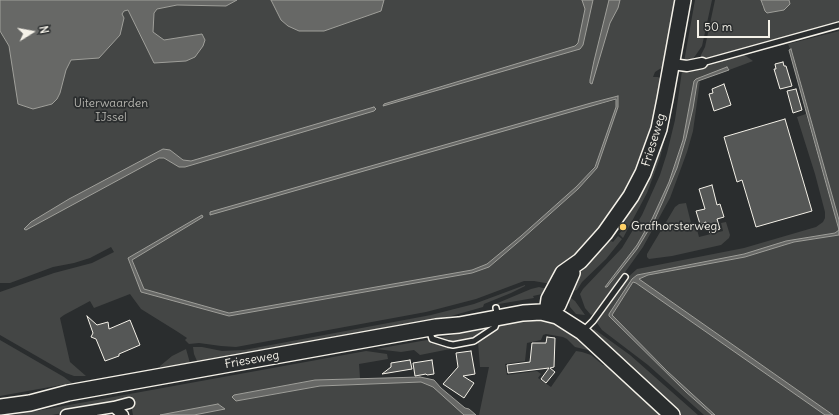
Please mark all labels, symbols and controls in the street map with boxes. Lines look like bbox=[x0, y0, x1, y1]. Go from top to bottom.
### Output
north arrow bbox=[12, 12, 52, 52]
scale bar bbox=[699, 12, 772, 38]
text: 50 m bbox=[704, 19, 732, 34]
text: N bbox=[36, 25, 51, 35]
park label: Uiterwaarden IJssel bbox=[74, 97, 148, 125]
street label: Frieseweg bbox=[639, 112, 669, 168]
place label: Grafhorsterweg bbox=[631, 220, 717, 234]
marker: Grafhorsterweg bbox=[618, 222, 628, 232]
street label: Frieseweg bbox=[224, 348, 280, 372]

